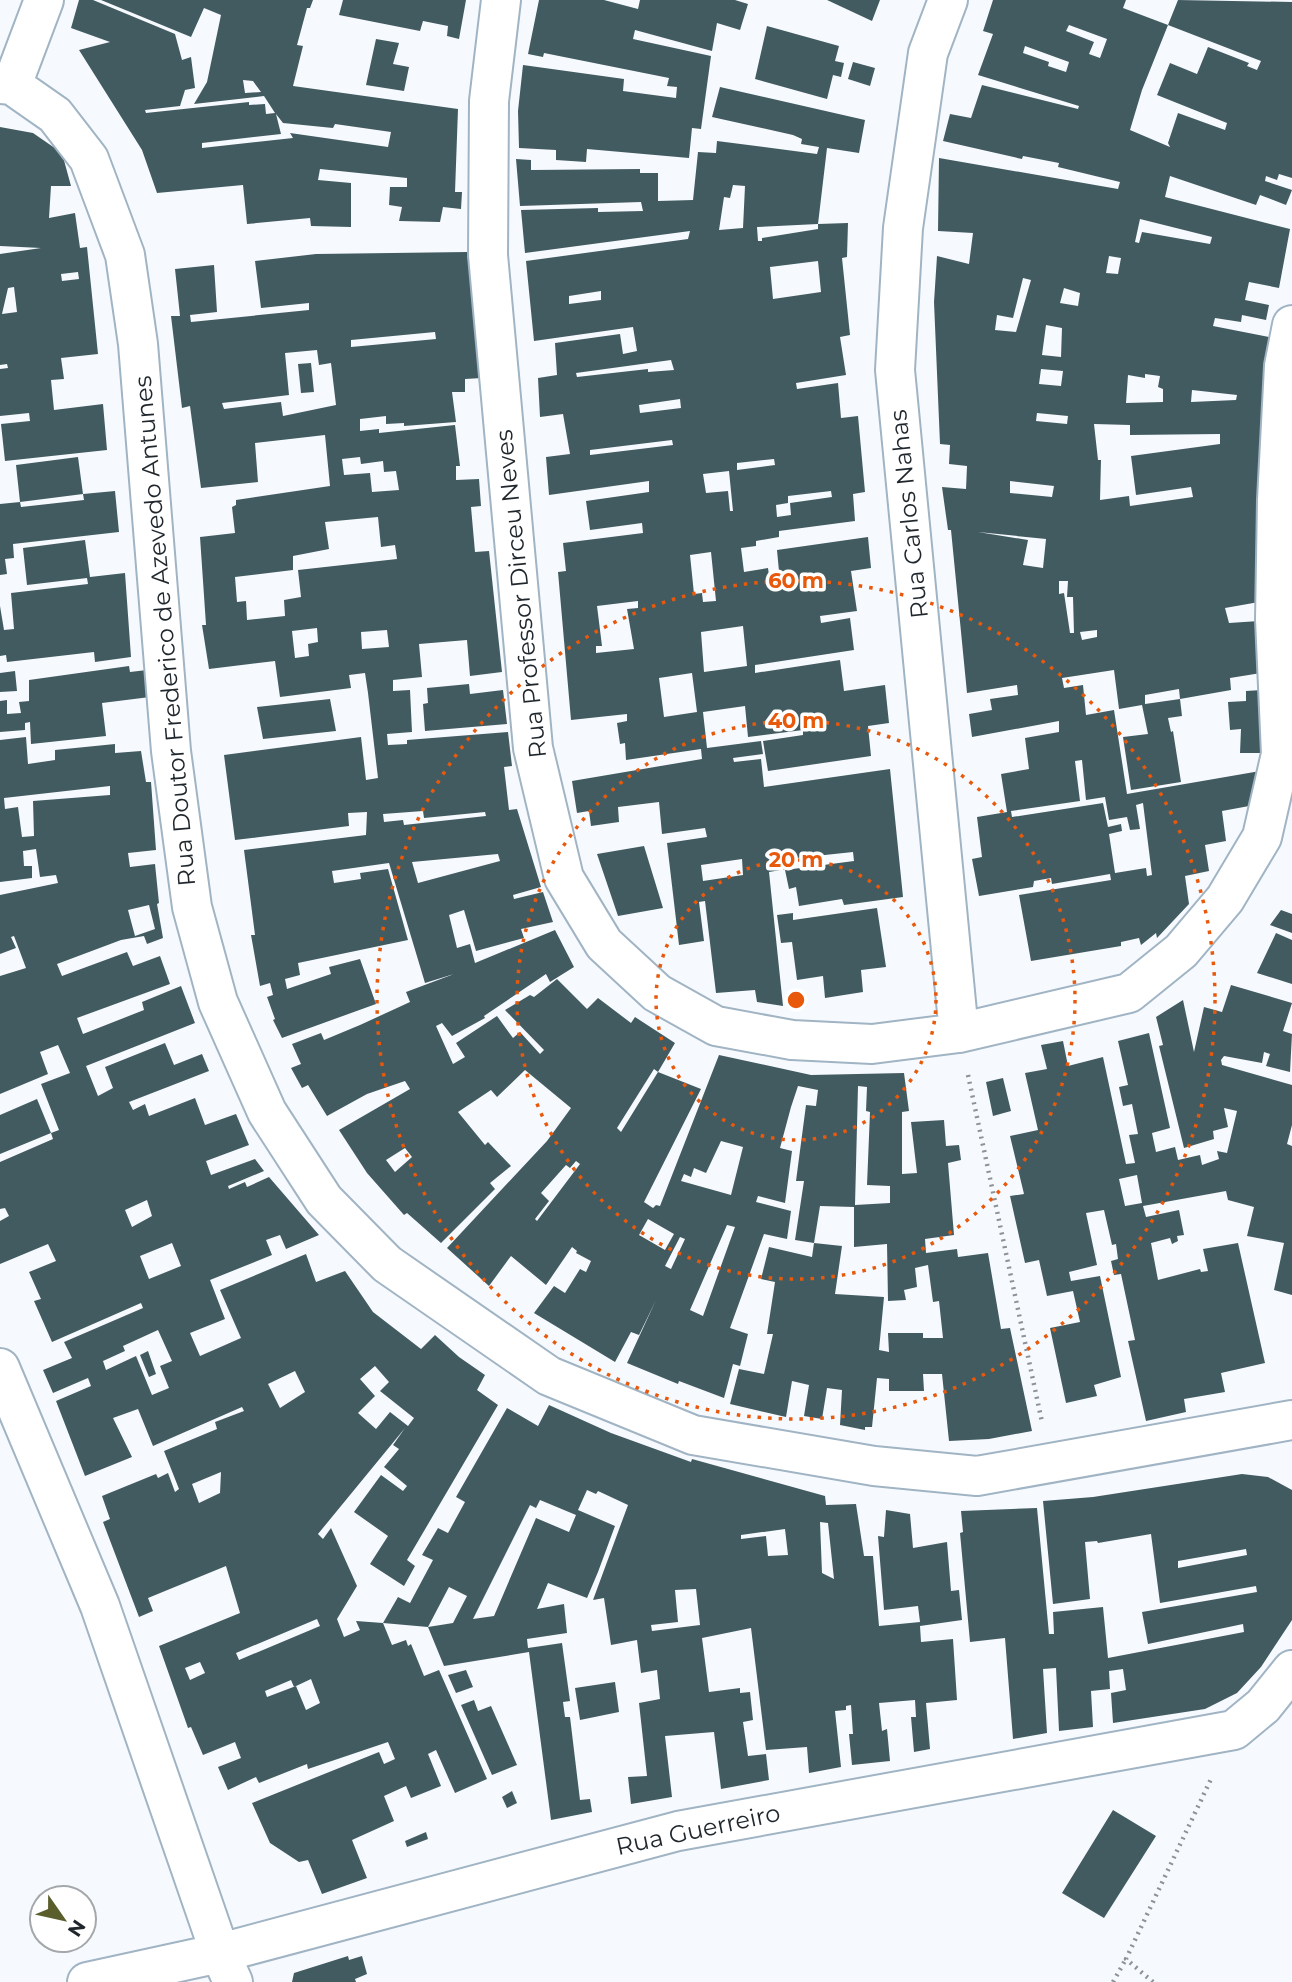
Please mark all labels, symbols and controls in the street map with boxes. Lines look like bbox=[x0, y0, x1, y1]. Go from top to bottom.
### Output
street label: Rua Doutor Frederico de Azevedo Antunes bbox=[128, 375, 201, 887]
street label: Rua Carlos Nahas bbox=[883, 408, 934, 620]
street label: Rua Professor Dirceu Neves bbox=[489, 428, 552, 760]
text: 60 m bbox=[768, 568, 824, 593]
text: 40 m bbox=[768, 708, 824, 733]
text: 20 m bbox=[769, 847, 823, 872]
centre of rings bbox=[784, 988, 808, 1012]
street label: Rua Guerreiro bbox=[613, 1798, 783, 1861]
north arrow bbox=[28, 1884, 98, 1954]
text: N bbox=[63, 1915, 91, 1941]

